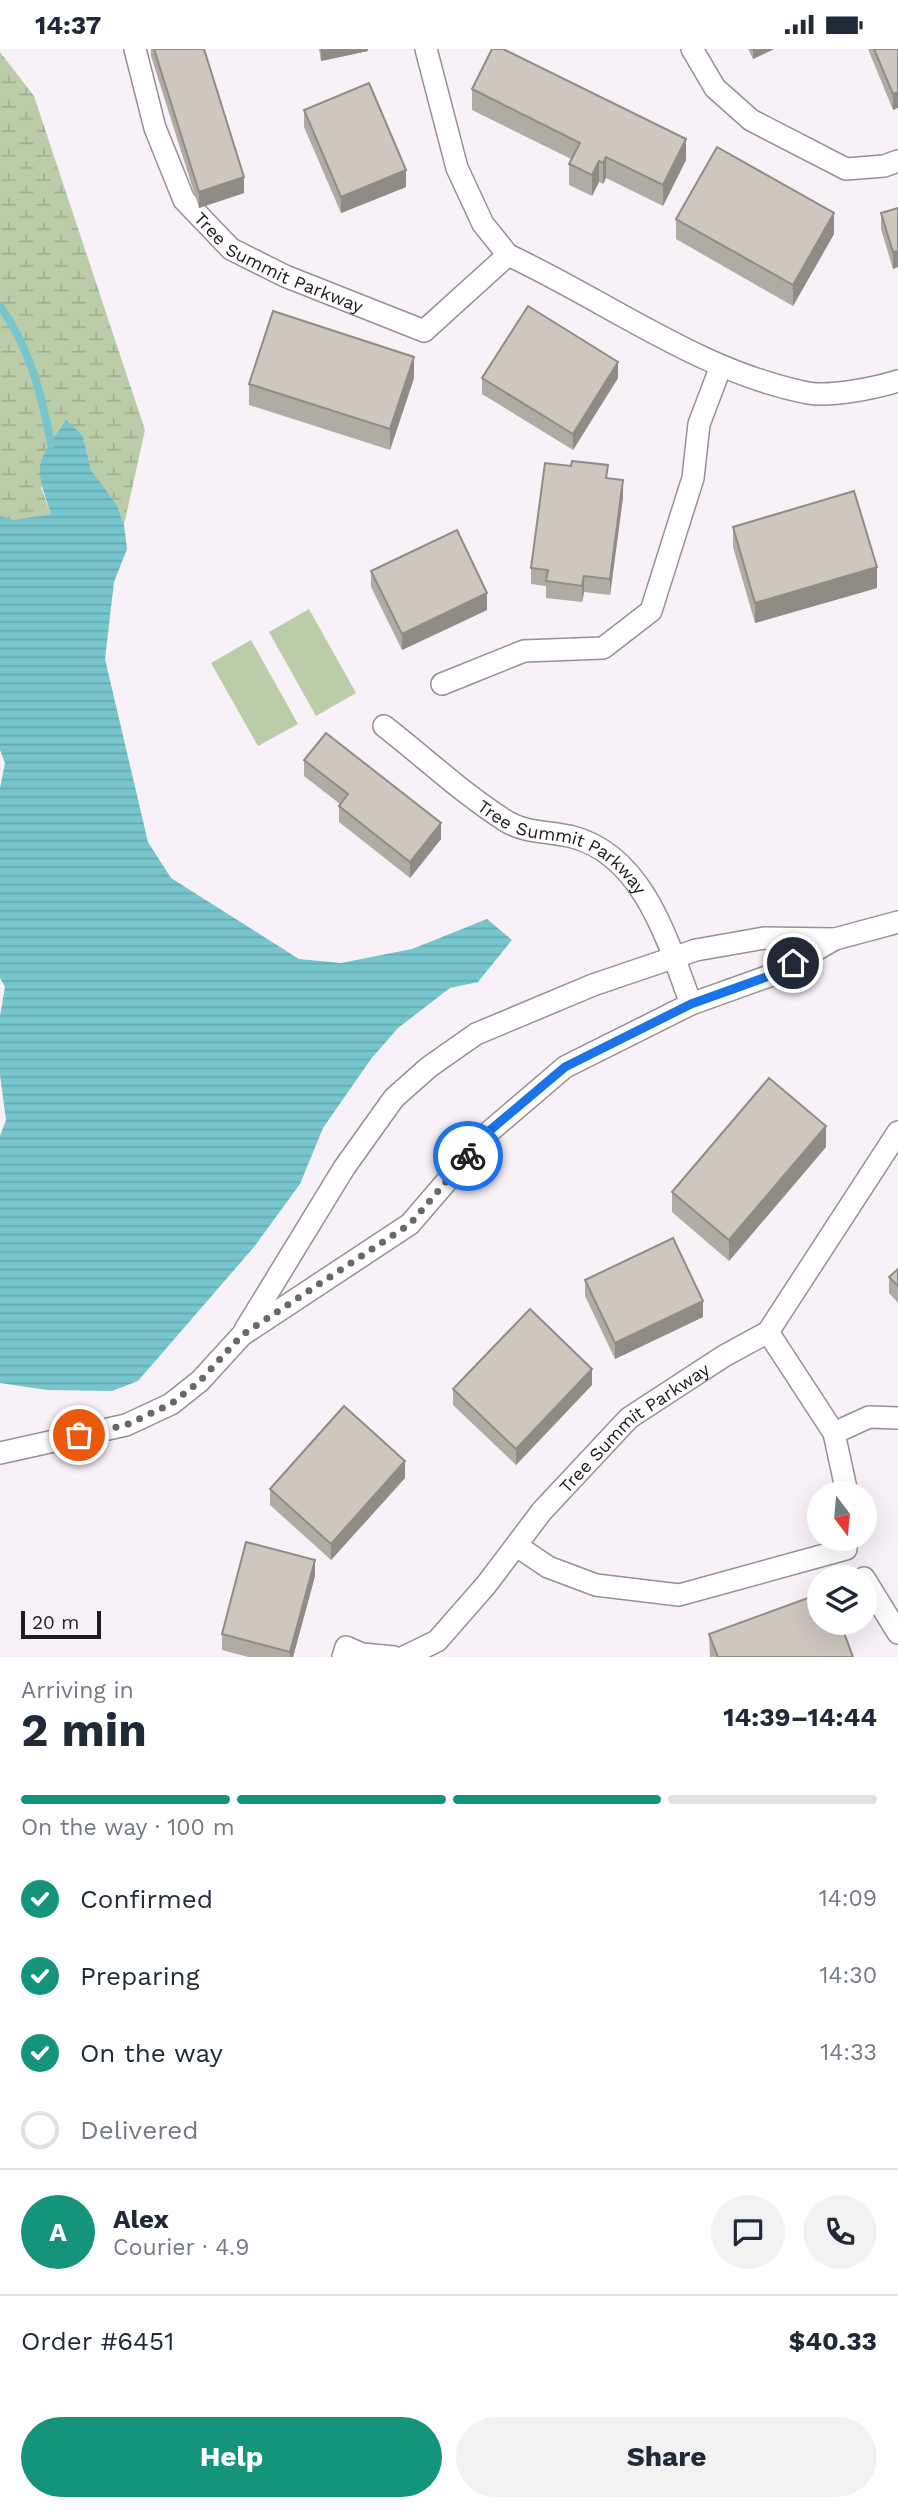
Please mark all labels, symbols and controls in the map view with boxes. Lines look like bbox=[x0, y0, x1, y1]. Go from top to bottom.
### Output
text: 14:37 bbox=[35, 10, 101, 40]
street label: Tree Summit Parkway bbox=[190, 207, 367, 317]
street label: Tree Summit Parkway bbox=[474, 795, 652, 898]
pin bbox=[763, 933, 823, 993]
icon: home bbox=[774, 944, 812, 982]
courier bbox=[433, 1121, 503, 1191]
icon: bike bbox=[449, 1137, 487, 1175]
street label: Tree Summit Parkway bbox=[554, 1358, 714, 1497]
pin bbox=[49, 1405, 109, 1465]
icon: bag bbox=[60, 1416, 98, 1454]
north arrow bbox=[807, 1481, 877, 1551]
map controls bbox=[807, 1481, 877, 1635]
button: layers bbox=[807, 1565, 877, 1635]
scale bar bbox=[21, 1608, 102, 1640]
text: 20 m bbox=[32, 1611, 79, 1634]
text: Arriving in bbox=[21, 1677, 134, 1704]
text: 14:39–14:44 bbox=[723, 1702, 877, 1732]
text: 2 min bbox=[21, 1703, 147, 1757]
text: On the way · 100 m bbox=[21, 1814, 235, 1841]
icon: check bbox=[21, 1880, 59, 1918]
text: Confirmed bbox=[80, 1884, 213, 1914]
text: 14:09 bbox=[819, 1885, 877, 1912]
icon: check bbox=[21, 1957, 59, 1995]
text: Preparing bbox=[80, 1961, 200, 1991]
text: 14:30 bbox=[819, 1962, 877, 1989]
icon: check bbox=[21, 2034, 59, 2072]
text: On the way bbox=[80, 2038, 223, 2068]
text: 14:33 bbox=[820, 2039, 877, 2066]
text: Delivered bbox=[80, 2115, 199, 2145]
button: chat bbox=[711, 2195, 785, 2269]
button: phone bbox=[803, 2195, 877, 2269]
text: Alex bbox=[113, 2204, 169, 2234]
text: A bbox=[49, 2217, 67, 2247]
text: Courier · 4.9 bbox=[113, 2234, 249, 2261]
text: Order #6451 bbox=[21, 2326, 174, 2356]
text: $40.33 bbox=[789, 2326, 877, 2356]
button: Help bbox=[21, 2417, 442, 2497]
button: Share bbox=[456, 2417, 877, 2497]

